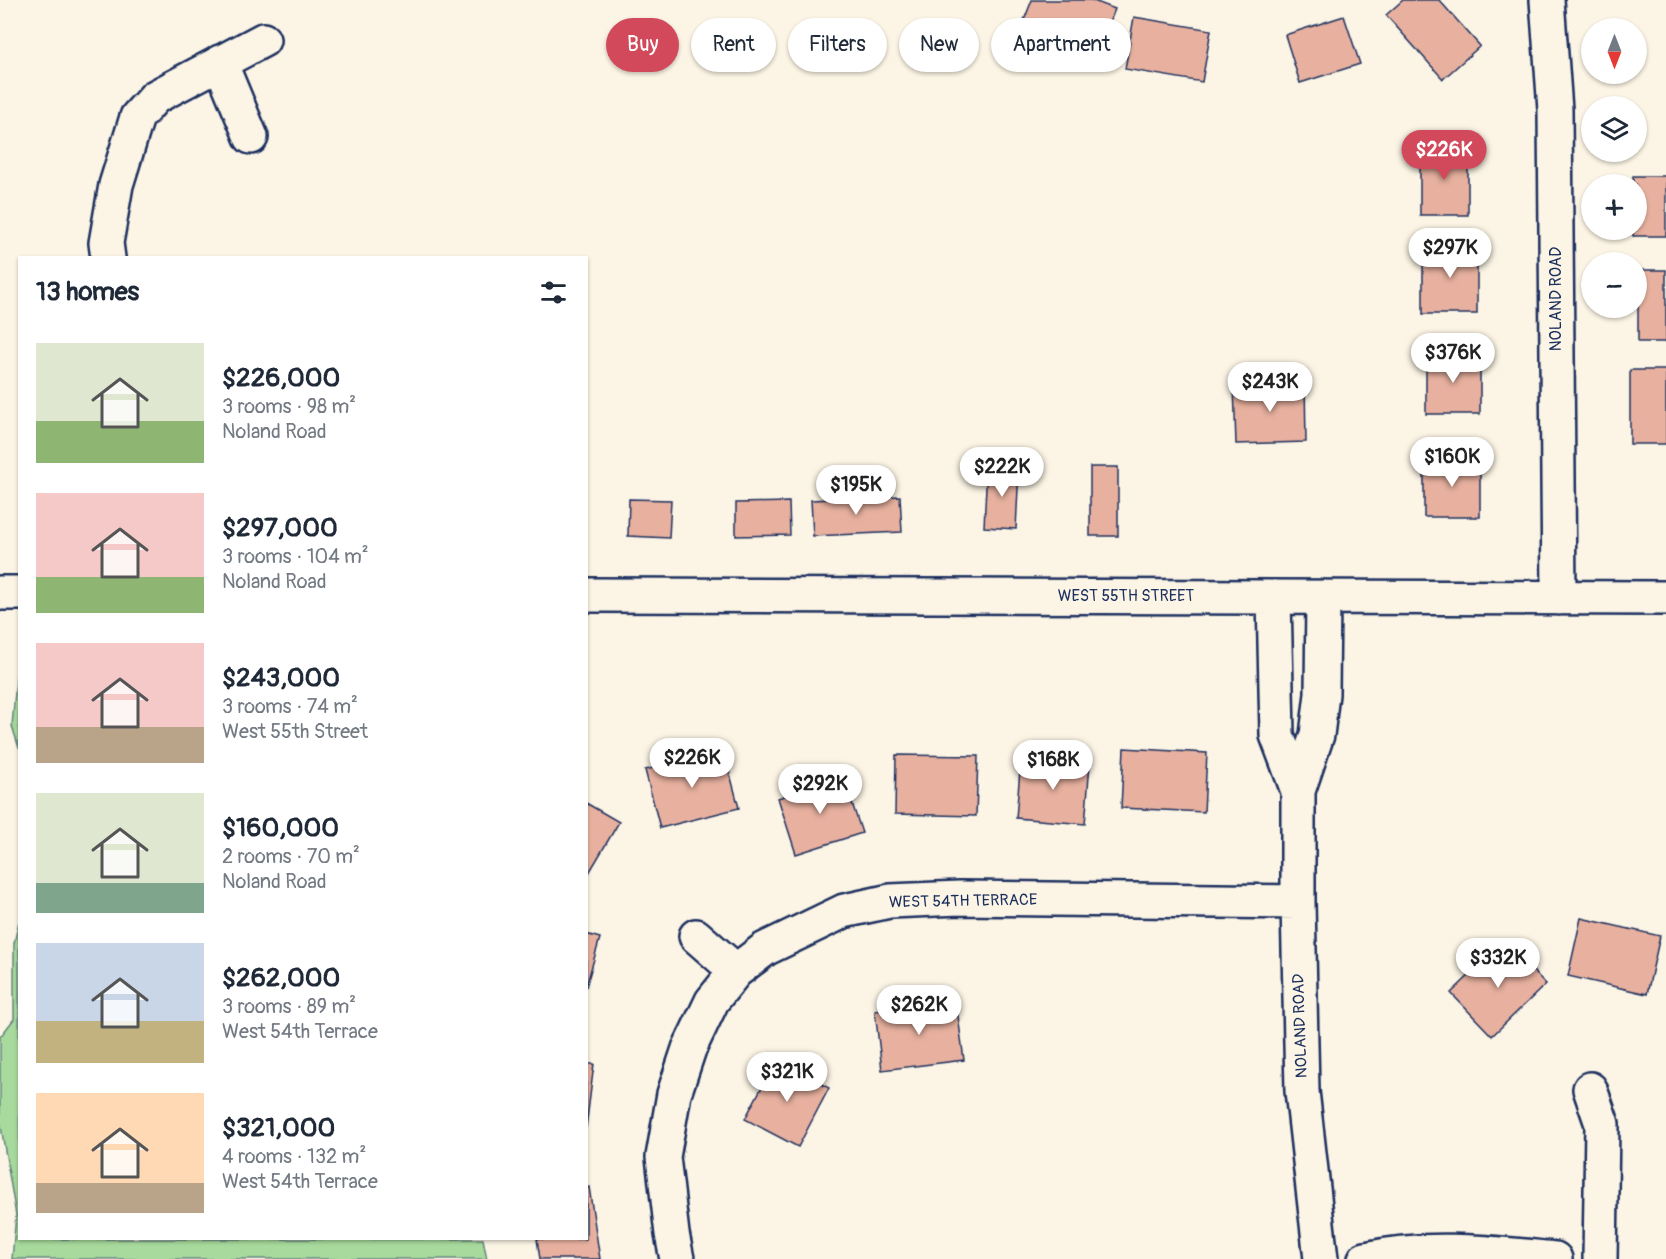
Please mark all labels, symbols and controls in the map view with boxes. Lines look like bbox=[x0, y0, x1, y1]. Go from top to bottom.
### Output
chip: Buy bbox=[606, 18, 679, 72]
chip: Rent bbox=[691, 18, 776, 72]
chip: Filters bbox=[788, 18, 887, 72]
chip: New bbox=[899, 18, 979, 72]
chip: Apartment bbox=[991, 18, 1131, 72]
north arrow bbox=[1581, 18, 1647, 84]
map controls bbox=[1581, 18, 1647, 318]
button: layers bbox=[1581, 96, 1647, 162]
pin: $226K bbox=[1402, 130, 1486, 181]
text: $226K bbox=[1416, 137, 1472, 162]
button: + bbox=[1581, 174, 1647, 240]
pin: $297K bbox=[1408, 228, 1492, 279]
text: $297K bbox=[1423, 235, 1477, 260]
street label: NOLAND ROAD bbox=[1546, 247, 1566, 351]
button: − bbox=[1581, 252, 1647, 318]
text: 13 homes bbox=[36, 276, 139, 308]
icon: filters bbox=[537, 276, 570, 309]
pin: $376K bbox=[1411, 333, 1495, 384]
text: $376K bbox=[1425, 340, 1481, 365]
text: $226,000 bbox=[222, 362, 340, 394]
pin: $243K bbox=[1228, 362, 1312, 413]
icon: home bbox=[84, 367, 156, 439]
text: $243K bbox=[1242, 369, 1298, 394]
text: 3 rooms · 98 m² bbox=[222, 394, 356, 419]
text: Noland Road bbox=[222, 419, 327, 444]
pin: $160K bbox=[1410, 437, 1494, 488]
text: $160K bbox=[1424, 444, 1480, 469]
pin: $222K bbox=[960, 447, 1044, 498]
text: $222K bbox=[974, 454, 1030, 479]
pin: $195K bbox=[814, 465, 898, 516]
text: $195K bbox=[830, 472, 882, 497]
text: $297,000 bbox=[222, 512, 338, 544]
icon: home bbox=[84, 517, 156, 589]
text: 3 rooms · 104 m² bbox=[222, 544, 369, 569]
text: Noland Road bbox=[222, 569, 327, 594]
street label: WEST 55TH STREET bbox=[1058, 586, 1194, 606]
text: $243,000 bbox=[222, 662, 340, 694]
icon: home bbox=[84, 667, 156, 739]
text: 3 rooms · 74 m² bbox=[222, 694, 358, 719]
text: West 55th Street bbox=[222, 719, 368, 744]
pin: $226K bbox=[650, 738, 734, 789]
pin: $168K bbox=[1011, 740, 1095, 791]
text: $226K bbox=[664, 745, 720, 770]
text: $168K bbox=[1027, 747, 1079, 772]
pin: $292K bbox=[778, 764, 862, 815]
text: $292K bbox=[792, 771, 848, 796]
text: $160,000 bbox=[222, 812, 339, 844]
icon: home bbox=[84, 817, 156, 889]
text: 2 rooms · 70 m² bbox=[222, 844, 360, 869]
text: Noland Road bbox=[222, 869, 327, 894]
street label: WEST 54TH TERRACE bbox=[889, 890, 1037, 912]
pin: $332K bbox=[1456, 938, 1540, 989]
text: $332K bbox=[1470, 945, 1526, 970]
text: $262,000 bbox=[222, 962, 340, 994]
icon: home bbox=[84, 967, 156, 1039]
street label: NOLAND ROAD bbox=[1288, 973, 1312, 1079]
pin: $262K bbox=[877, 985, 961, 1036]
text: $262K bbox=[891, 992, 947, 1017]
text: 3 rooms · 89 m² bbox=[222, 994, 356, 1019]
text: West 54th Terrace bbox=[222, 1019, 378, 1044]
pin: $321K bbox=[745, 1052, 829, 1103]
text: $321K bbox=[760, 1059, 814, 1084]
text: $321,000 bbox=[222, 1112, 335, 1144]
icon: home bbox=[84, 1117, 156, 1189]
text: 4 rooms · 132 m² bbox=[222, 1144, 366, 1169]
text: West 54th Terrace bbox=[222, 1169, 378, 1194]

